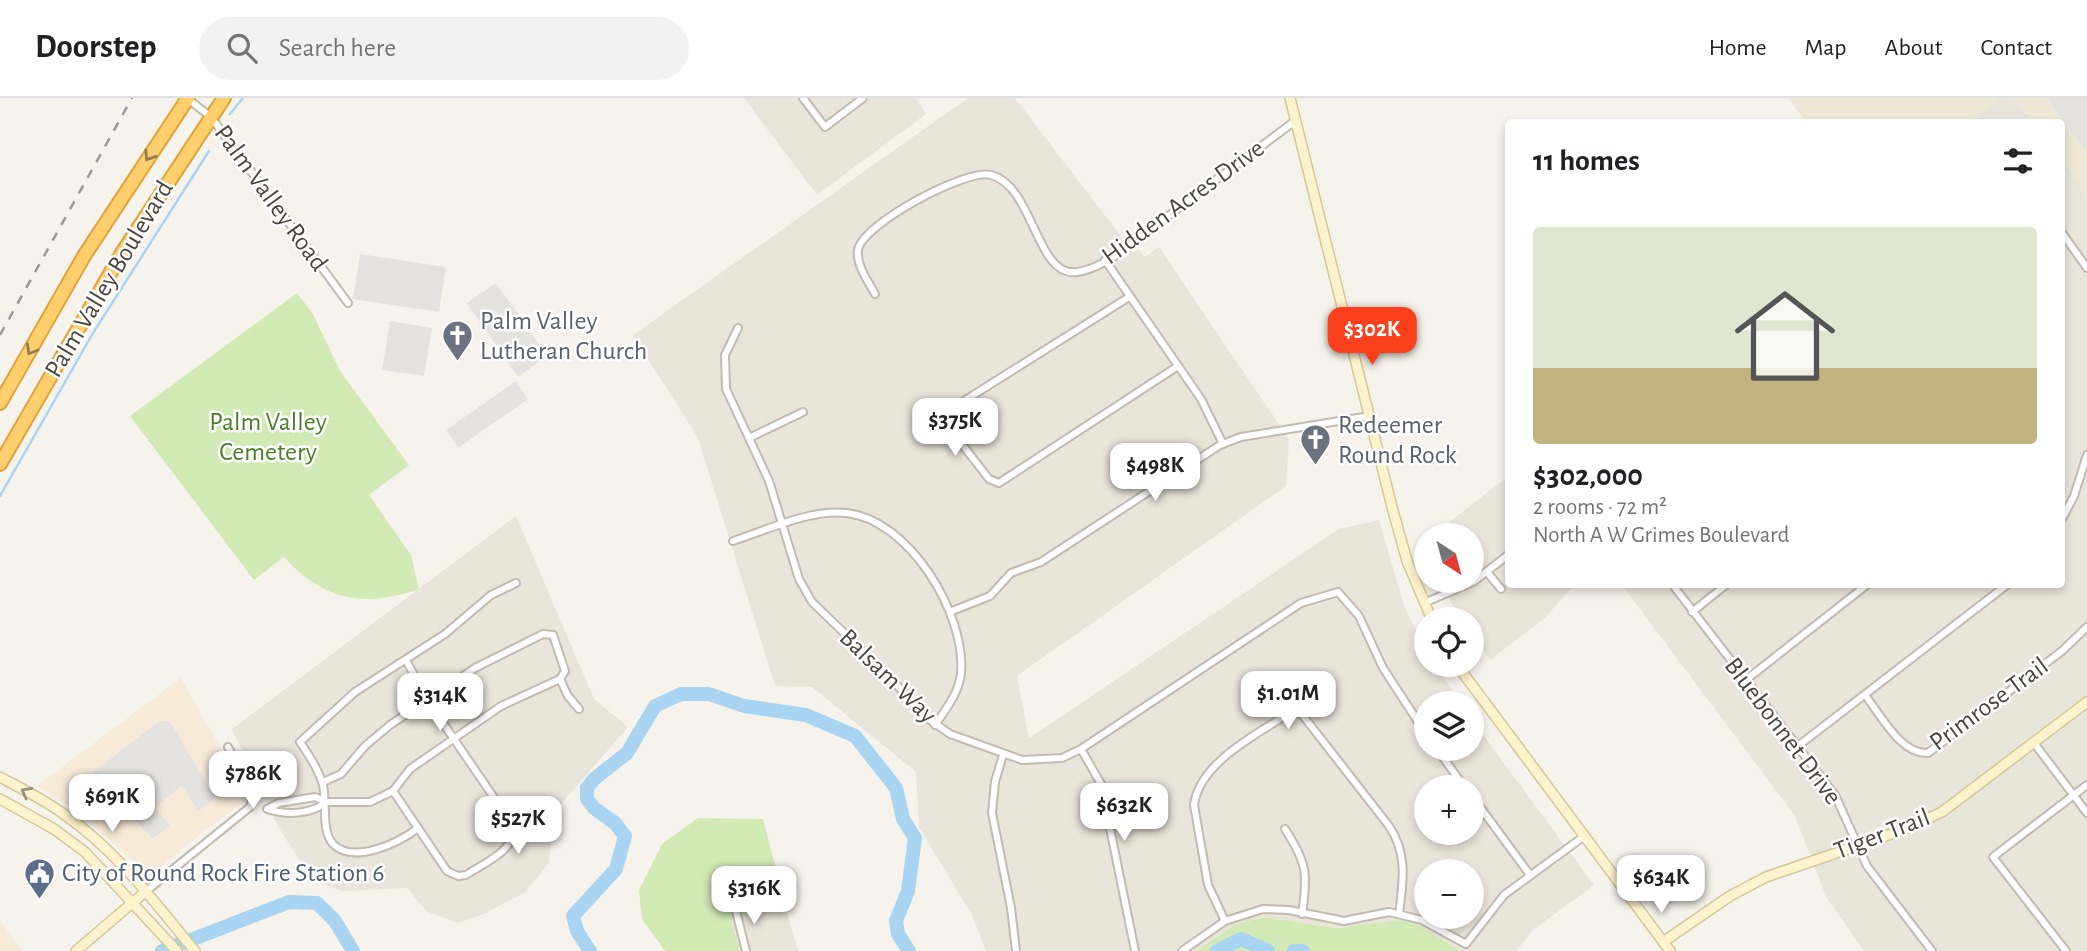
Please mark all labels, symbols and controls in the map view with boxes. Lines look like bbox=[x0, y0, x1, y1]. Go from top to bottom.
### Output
search box bbox=[199, 17, 689, 80]
icon: search bbox=[223, 29, 261, 67]
text: Doorstep bbox=[35, 31, 157, 64]
text: Search here bbox=[279, 35, 396, 61]
text: Home bbox=[1709, 36, 1767, 60]
text: Map bbox=[1805, 36, 1847, 60]
text: About bbox=[1885, 36, 1942, 60]
text: Contact bbox=[1980, 36, 2052, 60]
street label: Palm Valley Road bbox=[209, 120, 333, 276]
street label: Hidden Acres Drive bbox=[1097, 135, 1269, 269]
icon: filters bbox=[1999, 142, 2037, 180]
text: 11 homes bbox=[1533, 146, 1640, 176]
one-way arrow bbox=[144, 148, 157, 161]
street label: Palm Valley Boulevard bbox=[40, 176, 178, 382]
icon: home bbox=[1722, 273, 1848, 399]
place label: Palm Valley Lutheran Church bbox=[480, 308, 647, 364]
pin: $302K bbox=[1323, 308, 1421, 367]
text: $302K bbox=[1344, 318, 1400, 341]
church icon: Palm Valley Lutheran Church bbox=[440, 319, 474, 363]
one-way arrow bbox=[26, 342, 39, 355]
pin: $375K bbox=[906, 398, 1004, 458]
park label: Palm Valley Cemetery bbox=[209, 409, 327, 465]
text: $375K bbox=[928, 409, 982, 432]
place label: Redeemer Round Rock bbox=[1338, 412, 1457, 468]
church icon: Redeemer Round Rock bbox=[1298, 423, 1332, 467]
pin: $498K bbox=[1106, 444, 1204, 503]
text: $498K bbox=[1126, 454, 1184, 477]
text: $302,000 bbox=[1533, 461, 1643, 491]
text: 2 rooms · 72 m² bbox=[1533, 496, 1667, 519]
north arrow bbox=[1414, 523, 1484, 593]
map controls bbox=[1414, 523, 1484, 929]
text: North A W Grimes Boulevard bbox=[1533, 524, 1789, 547]
button: locate bbox=[1414, 607, 1484, 677]
street label: Balsam Way bbox=[835, 624, 941, 728]
street label: Bluebonnet Drive bbox=[1719, 653, 1847, 809]
street label: Primrose Trail bbox=[1925, 653, 2053, 755]
pin: $1.01M bbox=[1231, 672, 1345, 731]
pin: $314K bbox=[391, 674, 489, 733]
text: $1.01M bbox=[1257, 682, 1319, 705]
text: $314K bbox=[413, 684, 467, 707]
button: layers bbox=[1414, 691, 1484, 761]
pin: $786K bbox=[204, 752, 302, 811]
text: $786K bbox=[225, 762, 281, 785]
pin: $691K bbox=[63, 774, 161, 834]
button: + bbox=[1414, 775, 1484, 845]
pin: $632K bbox=[1075, 784, 1173, 843]
text: $691K bbox=[85, 785, 139, 808]
one-way arrow bbox=[21, 787, 33, 800]
text: $632K bbox=[1096, 794, 1152, 817]
pin: $527K bbox=[469, 796, 567, 856]
street label: Tiger Trail bbox=[1831, 804, 1933, 864]
text: $527K bbox=[491, 807, 545, 830]
public building icon: City of Round Rock Fire Station 6 bbox=[22, 856, 56, 900]
pin: $634K bbox=[1612, 856, 1710, 915]
button: − bbox=[1414, 859, 1484, 929]
place label: City of Round Rock Fire Station 6 bbox=[62, 860, 385, 886]
pin: $316K bbox=[705, 866, 803, 926]
text: $634K bbox=[1633, 866, 1689, 889]
text: $316K bbox=[727, 877, 781, 900]

